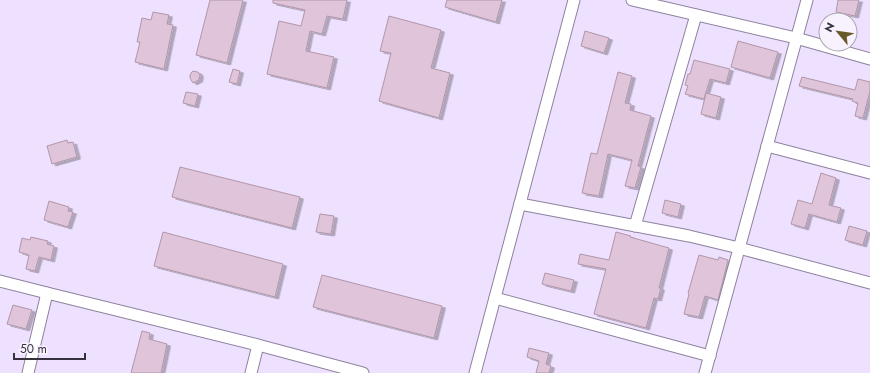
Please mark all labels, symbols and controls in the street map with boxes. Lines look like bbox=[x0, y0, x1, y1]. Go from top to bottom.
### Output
north arrow bbox=[818, 12, 858, 52]
text: N bbox=[820, 19, 838, 35]
scale bar bbox=[14, 335, 85, 361]
text: 50 m bbox=[20, 340, 47, 358]

